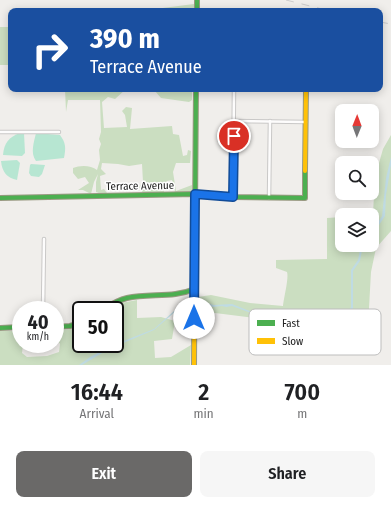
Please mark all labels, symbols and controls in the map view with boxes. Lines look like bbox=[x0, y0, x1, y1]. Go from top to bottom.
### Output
text: 390 m bbox=[90, 22, 160, 55]
icon: right bbox=[24, 24, 76, 76]
text: Terrace Avenue bbox=[90, 56, 202, 78]
north arrow bbox=[335, 104, 379, 148]
map controls bbox=[335, 104, 379, 252]
pin bbox=[217, 119, 251, 153]
icon: arrive bbox=[223, 125, 245, 147]
button: search bbox=[335, 156, 379, 200]
street label: Terrace Avenue bbox=[106, 179, 174, 193]
button: layers bbox=[335, 208, 379, 252]
position arrow bbox=[173, 297, 215, 339]
speed limit sign: 50 bbox=[72, 301, 124, 353]
legend bbox=[249, 309, 381, 355]
text: 40 bbox=[27, 310, 49, 334]
text: Fast bbox=[282, 317, 300, 330]
text: km/h bbox=[27, 331, 49, 343]
text: Slow bbox=[282, 335, 303, 348]
text: 16:44 bbox=[71, 378, 123, 406]
text: 2 bbox=[198, 378, 209, 406]
text: 700 bbox=[284, 378, 320, 406]
text: Arrival bbox=[80, 406, 114, 421]
text: min bbox=[194, 406, 214, 421]
text: m bbox=[297, 406, 307, 421]
button: Exit bbox=[16, 451, 192, 497]
button: Share bbox=[200, 451, 375, 497]

